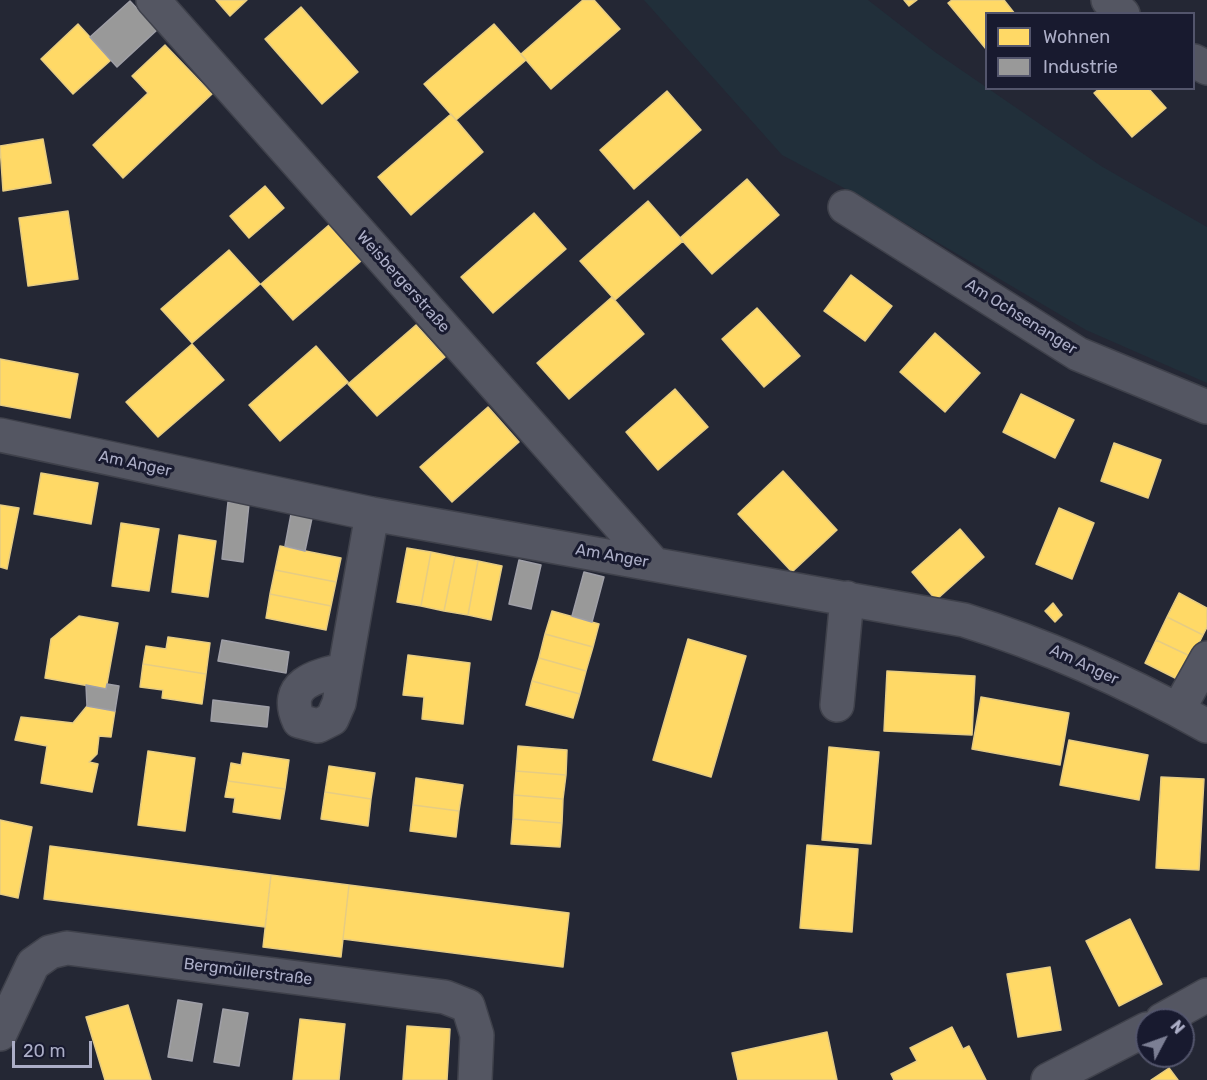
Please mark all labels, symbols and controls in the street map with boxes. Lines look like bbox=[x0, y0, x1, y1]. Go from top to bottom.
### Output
legend bbox=[985, 12, 1195, 90]
text: Wohnen bbox=[1043, 26, 1110, 48]
text: Industrie bbox=[1043, 56, 1118, 78]
street label: Weisbergerstraße bbox=[352, 227, 454, 337]
street label: Am Ochsenanger bbox=[962, 275, 1080, 359]
street label: Am Anger bbox=[97, 447, 173, 481]
street label: Am Anger bbox=[574, 540, 650, 572]
street label: Am Anger bbox=[1046, 641, 1122, 689]
street label: Bergmüllerstraße bbox=[183, 955, 313, 989]
north arrow bbox=[1135, 1008, 1195, 1068]
text: N bbox=[1167, 1017, 1188, 1038]
scale bar bbox=[15, 1029, 94, 1067]
text: 20 m bbox=[23, 1040, 65, 1062]

